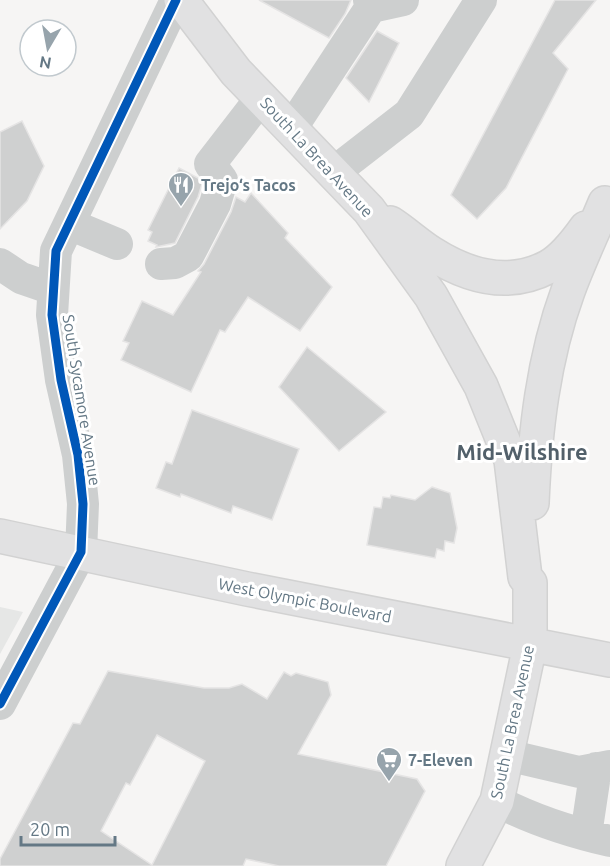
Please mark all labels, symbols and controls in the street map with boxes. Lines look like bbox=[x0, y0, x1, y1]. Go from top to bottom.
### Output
north arrow bbox=[18, 18, 78, 78]
text: N bbox=[38, 53, 53, 73]
street label: South La Brea Avenue bbox=[257, 94, 377, 220]
restaurant icon: Trejo‘s Tacos bbox=[166, 170, 196, 208]
place label: Trejo‘s Tacos bbox=[201, 176, 296, 194]
street label: South Sycamore Avenue bbox=[60, 313, 104, 487]
district label: Mid-Wilshire bbox=[456, 439, 588, 464]
street label: West Olympic Boulevard bbox=[217, 574, 393, 626]
street label: South La Brea Avenue bbox=[487, 643, 537, 801]
supermarket icon: 7-Eleven bbox=[374, 745, 404, 783]
place label: 7-Eleven bbox=[408, 751, 473, 769]
scale bar bbox=[21, 809, 116, 847]
text: 20 m bbox=[30, 819, 70, 839]

